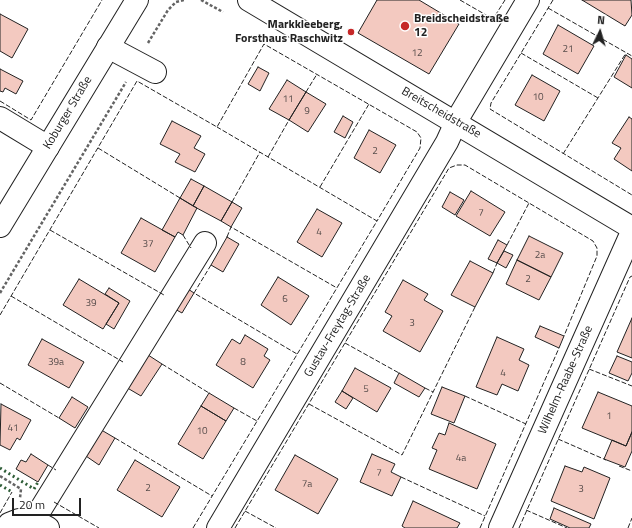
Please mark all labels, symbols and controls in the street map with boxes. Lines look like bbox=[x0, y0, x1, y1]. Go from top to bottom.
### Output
place label: Breidscheidstraße 12 bbox=[414, 12, 509, 40]
north arrow bbox=[580, 12, 620, 52]
text: N bbox=[597, 12, 606, 28]
place label: Markkleeberg, Forsthaus Raschwitz bbox=[235, 18, 343, 46]
marker: Breidscheidstraße 12 bbox=[399, 20, 411, 32]
marker: Markkleeberg, Forsthaus Raschwitz bbox=[346, 27, 356, 37]
house number: 21 bbox=[562, 44, 574, 56]
house number: 12 bbox=[411, 48, 423, 60]
street label: Koburger Straße bbox=[41, 74, 95, 152]
street label: Breitscheidstraße bbox=[399, 84, 483, 142]
house number: 10 bbox=[532, 92, 544, 104]
house number: 11 bbox=[282, 94, 294, 106]
house number: 9 bbox=[304, 106, 310, 118]
house number: 2 bbox=[372, 146, 378, 158]
house number: 7 bbox=[478, 208, 484, 220]
house number: 4 bbox=[316, 227, 322, 239]
house number: 37 bbox=[142, 239, 154, 251]
house number: 2a bbox=[535, 250, 545, 262]
street label: Gustav-Freytag-Straße bbox=[302, 272, 374, 380]
house number: 2 bbox=[525, 274, 531, 286]
house number: 6 bbox=[282, 294, 288, 306]
house number: 39 bbox=[85, 298, 97, 310]
house number: 3 bbox=[409, 318, 415, 330]
street label: Wilhelm-Raabe-Straße bbox=[536, 324, 596, 436]
house number: 39a bbox=[48, 357, 64, 369]
house number: 8 bbox=[240, 357, 246, 369]
house number: 4 bbox=[500, 368, 506, 380]
house number: 5 bbox=[363, 384, 369, 396]
house number: 1 bbox=[606, 411, 612, 423]
house number: 41 bbox=[7, 423, 19, 435]
house number: 10 bbox=[196, 426, 208, 438]
house number: 4a bbox=[456, 453, 466, 465]
house number: 7 bbox=[376, 468, 382, 480]
house number: 7a bbox=[302, 479, 312, 491]
house number: 2 bbox=[145, 483, 151, 495]
house number: 3 bbox=[578, 484, 584, 496]
scale bar bbox=[14, 490, 83, 516]
text: 20 m bbox=[19, 495, 45, 514]

